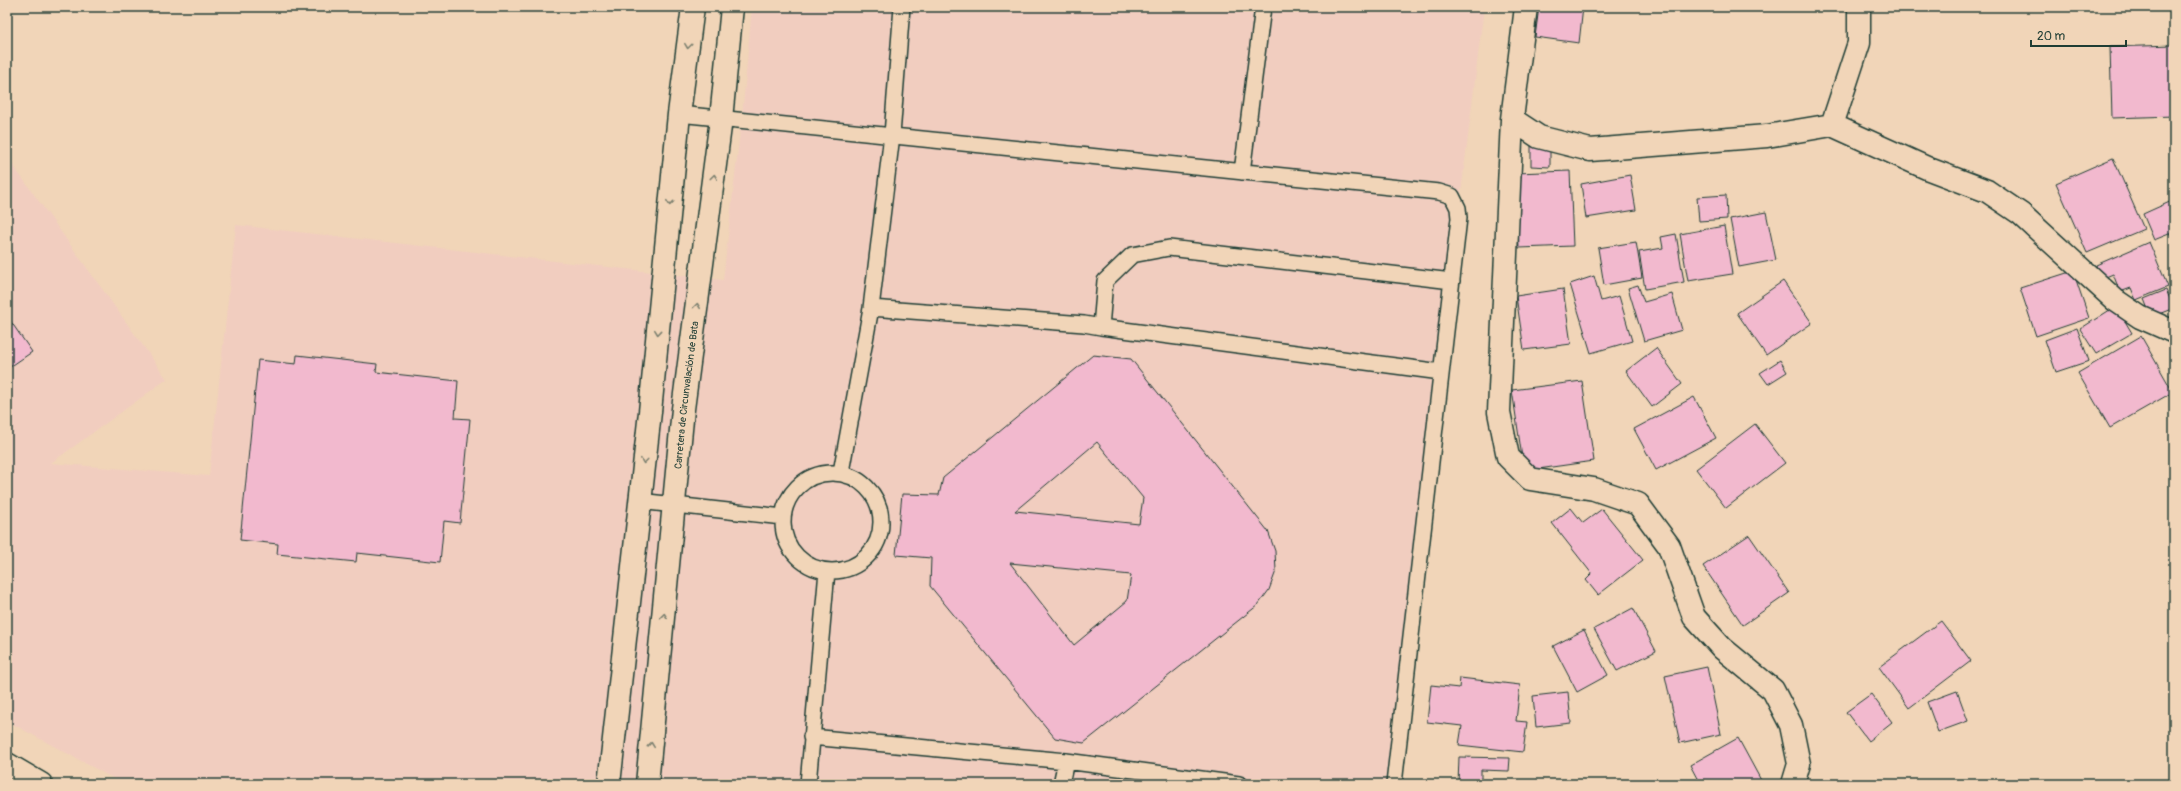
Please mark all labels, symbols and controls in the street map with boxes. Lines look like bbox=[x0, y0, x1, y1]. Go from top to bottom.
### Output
scale bar bbox=[2031, 22, 2126, 48]
text: 20 m bbox=[2037, 29, 2066, 44]
one-way arrow bbox=[684, 43, 693, 49]
one-way arrow bbox=[709, 174, 718, 180]
one-way arrow bbox=[666, 200, 675, 206]
one-way arrow bbox=[692, 303, 701, 309]
street label: Carretera de Circunvalación de Bata bbox=[672, 320, 702, 470]
one-way arrow bbox=[653, 329, 662, 335]
one-way arrow bbox=[640, 458, 649, 464]
one-way arrow bbox=[660, 613, 669, 619]
one-way arrow bbox=[647, 742, 656, 748]

